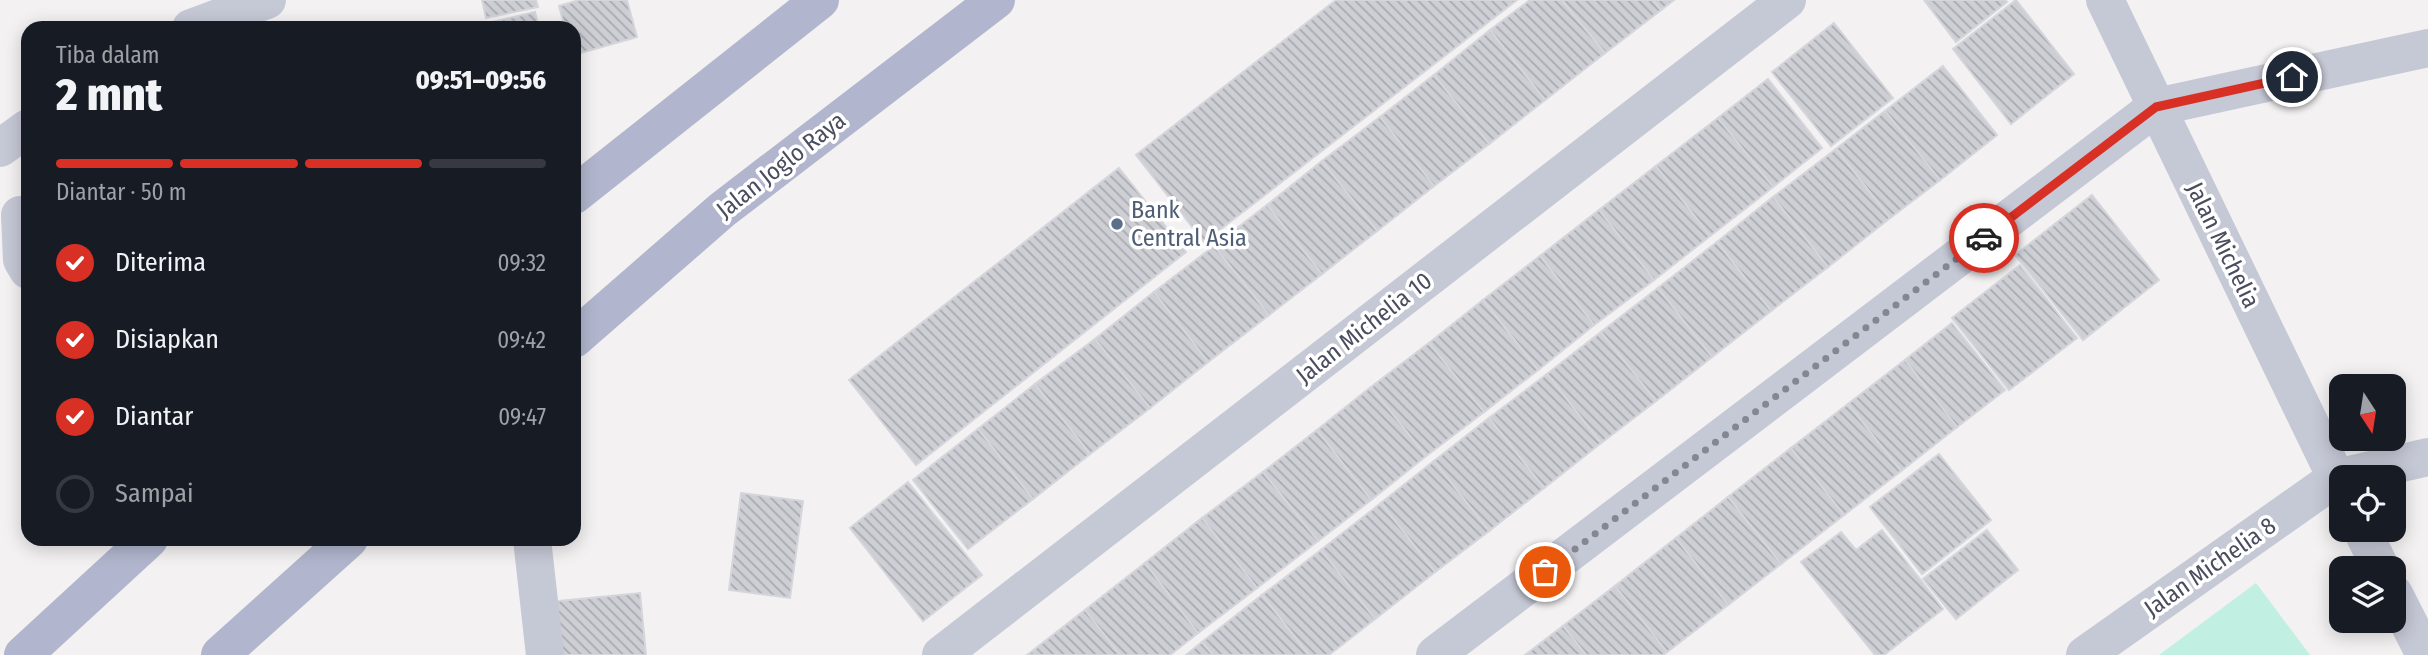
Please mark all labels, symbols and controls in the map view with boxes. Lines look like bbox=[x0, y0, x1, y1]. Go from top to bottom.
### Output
text: Tiba dalam bbox=[56, 41, 159, 69]
pin bbox=[2262, 47, 2322, 107]
icon: home bbox=[2273, 58, 2311, 96]
text: 09:51–09:56 bbox=[416, 65, 546, 96]
text: 2 mnt bbox=[56, 67, 162, 122]
street label: Jalan Joglo Raya bbox=[711, 106, 851, 224]
text: Diantar · 50 m bbox=[56, 178, 187, 206]
street label: Jalan Michelia bbox=[2181, 178, 2265, 312]
place label: Bank Central Asia bbox=[1131, 196, 1247, 252]
courier bbox=[1949, 203, 2019, 273]
marker: Bank Central Asia bbox=[1109, 216, 1125, 232]
icon: car bbox=[1965, 219, 2003, 257]
icon: check bbox=[56, 244, 94, 282]
text: Diterima bbox=[115, 247, 206, 278]
text: 09:32 bbox=[498, 249, 546, 277]
street label: Jalan Michelia 10 bbox=[1291, 267, 1437, 389]
icon: check bbox=[56, 321, 94, 359]
text: Disiapkan bbox=[115, 324, 219, 355]
text: 09:42 bbox=[497, 326, 546, 354]
north arrow bbox=[2329, 374, 2406, 452]
map controls bbox=[2329, 374, 2406, 633]
icon: check bbox=[56, 398, 94, 436]
text: Diantar bbox=[115, 401, 193, 432]
text: 09:47 bbox=[498, 403, 546, 431]
button: locate bbox=[2329, 465, 2406, 542]
text: Sampai bbox=[115, 478, 194, 509]
street label: Jalan Michelia 8 bbox=[2139, 511, 2281, 623]
pin bbox=[1515, 542, 1575, 602]
icon: bag bbox=[1526, 553, 1564, 591]
button: layers bbox=[2329, 556, 2406, 633]

